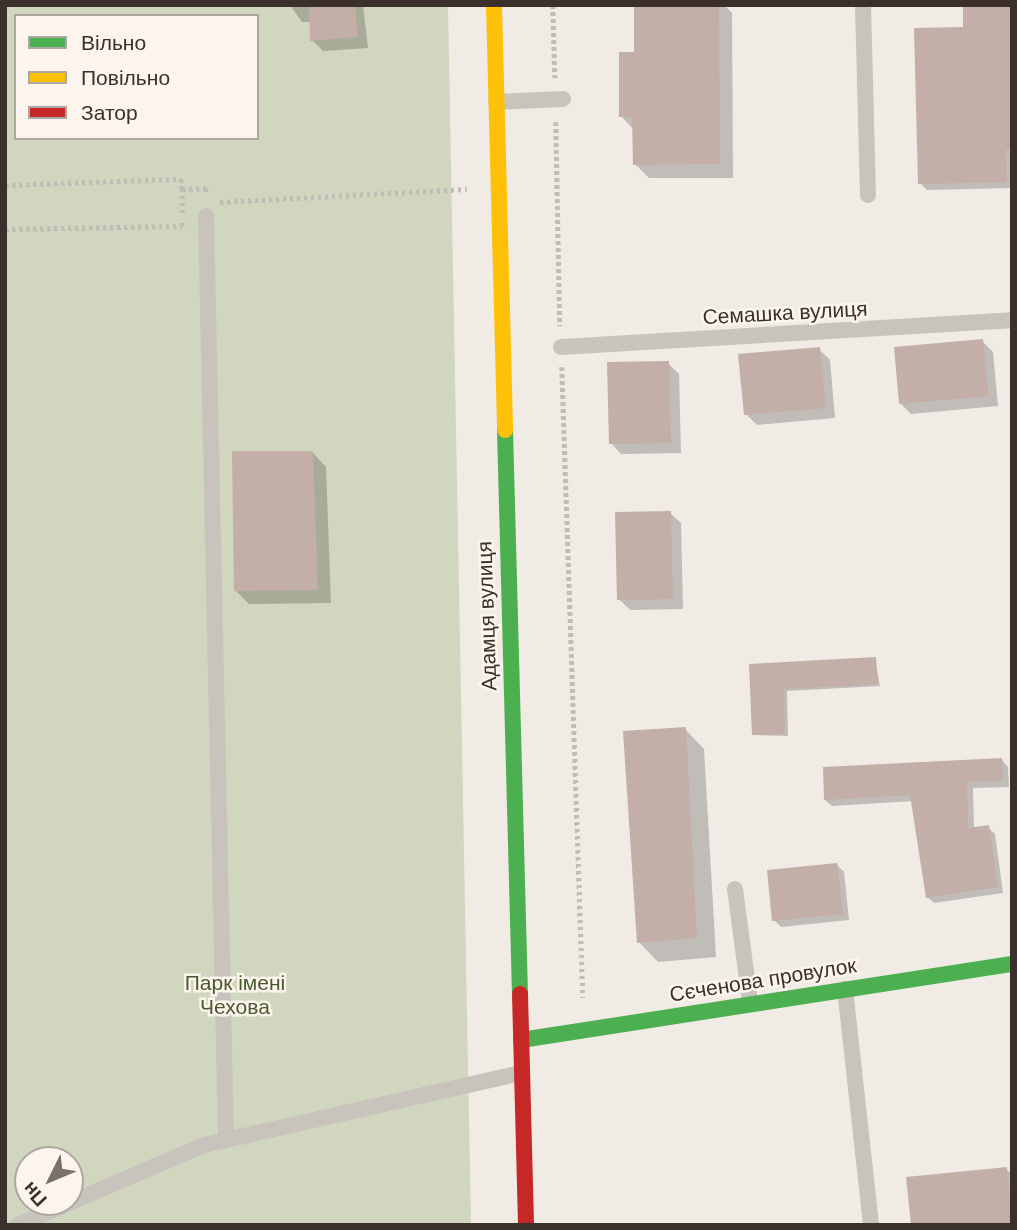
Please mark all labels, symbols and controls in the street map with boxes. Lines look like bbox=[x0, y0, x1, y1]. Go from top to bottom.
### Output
legend bbox=[14, 14, 259, 140]
text: Вільно bbox=[81, 31, 146, 54]
text: Повільно bbox=[81, 66, 170, 89]
text: Затор bbox=[81, 101, 138, 124]
street label: Семашка вулиця bbox=[702, 296, 868, 330]
street label: Адамця вулиця bbox=[472, 541, 502, 691]
street label: Сєченова провулок bbox=[668, 953, 858, 1007]
park label: Парк імені Чехова bbox=[185, 970, 285, 1020]
north arrow bbox=[14, 1146, 84, 1216]
text: Пн bbox=[18, 1178, 51, 1211]

